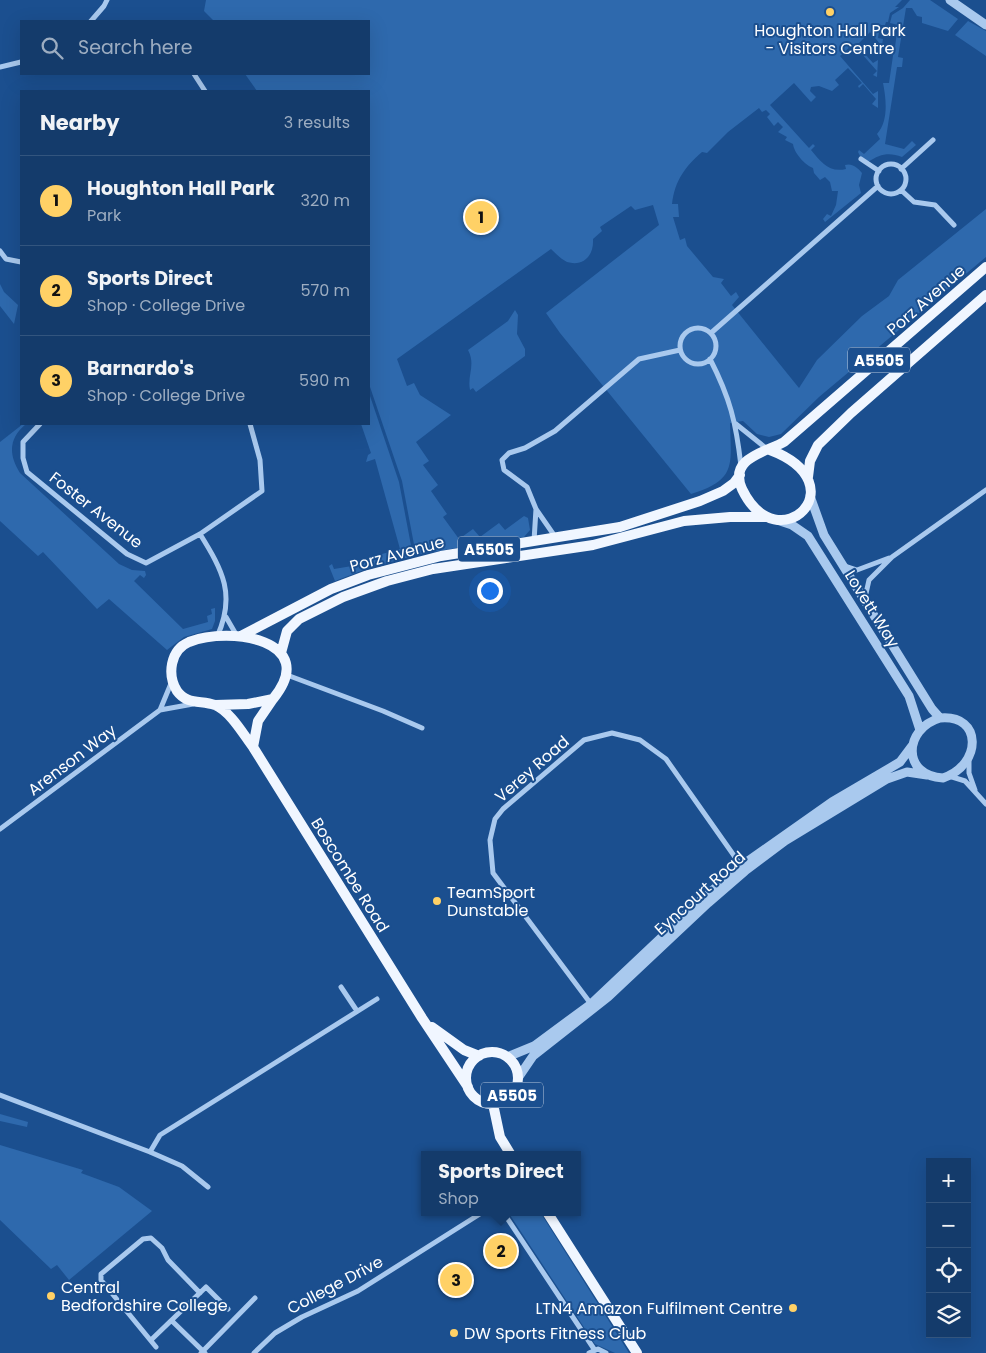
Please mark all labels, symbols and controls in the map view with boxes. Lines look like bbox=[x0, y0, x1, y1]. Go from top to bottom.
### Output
marker: Houghton Hall Park - Visitors Centre bbox=[824, 6, 836, 18]
place label: Houghton Hall Park - Visitors Centre bbox=[754, 19, 907, 60]
search box bbox=[20, 20, 370, 75]
icon: search bbox=[38, 34, 66, 62]
text: Search here bbox=[78, 34, 192, 61]
text: Nearby bbox=[40, 108, 120, 137]
text: 3 results bbox=[284, 111, 350, 134]
text: Houghton Hall Park bbox=[87, 175, 275, 202]
text: 1 bbox=[53, 189, 59, 212]
text: 320 m bbox=[301, 189, 350, 212]
pin: 1 bbox=[465, 198, 497, 236]
text: Park bbox=[87, 204, 121, 227]
street label: Porz Avenue bbox=[882, 259, 970, 341]
text: Sports Direct bbox=[87, 265, 213, 292]
text: 2 bbox=[51, 279, 61, 302]
text: 570 m bbox=[300, 279, 350, 302]
text: Shop · College Drive bbox=[87, 294, 245, 317]
road number: A5505 bbox=[848, 348, 910, 372]
text: Barnardo's bbox=[87, 355, 194, 382]
text: 3 bbox=[51, 369, 61, 392]
text: 590 m bbox=[299, 369, 350, 392]
text: Shop · College Drive bbox=[87, 384, 245, 407]
street label: Foster Avenue bbox=[45, 466, 148, 554]
street label: Porz Avenue bbox=[347, 530, 447, 578]
road number: A5505 bbox=[458, 536, 520, 562]
street label: Lovett Way bbox=[839, 566, 905, 652]
your location bbox=[477, 578, 503, 604]
street label: Arenson Way bbox=[23, 719, 121, 801]
street label: Verey Road bbox=[490, 730, 574, 808]
street label: Boscombe Road bbox=[305, 813, 395, 937]
street label: Eyncourt Road bbox=[649, 846, 751, 940]
place label: TeamSport Dunstable bbox=[447, 881, 535, 922]
marker: TeamSport Dunstable bbox=[431, 895, 443, 907]
road number: A5505 bbox=[481, 1082, 543, 1108]
popup bbox=[421, 1151, 581, 1216]
text: Sports Direct bbox=[438, 1158, 564, 1185]
map controls bbox=[926, 1158, 971, 1338]
button: + bbox=[926, 1158, 971, 1203]
text: Shop bbox=[438, 1187, 479, 1210]
button: − bbox=[926, 1203, 971, 1248]
pin: 2 bbox=[485, 1232, 517, 1270]
button: locate bbox=[926, 1248, 971, 1293]
street label: College Drive bbox=[283, 1250, 387, 1320]
pin: 3 bbox=[440, 1261, 472, 1299]
place label: Central Bedfordshire College bbox=[61, 1276, 228, 1317]
marker: Central Bedfordshire College bbox=[45, 1290, 57, 1302]
button: layers bbox=[926, 1293, 971, 1338]
place label: LTN4 Amazon Fulfilment Centre bbox=[535, 1297, 783, 1320]
marker: LTN4 Amazon Fulfilment Centre bbox=[787, 1302, 799, 1314]
place label: DW Sports Fitness Club bbox=[464, 1322, 647, 1345]
marker: DW Sports Fitness Club bbox=[448, 1327, 460, 1339]

